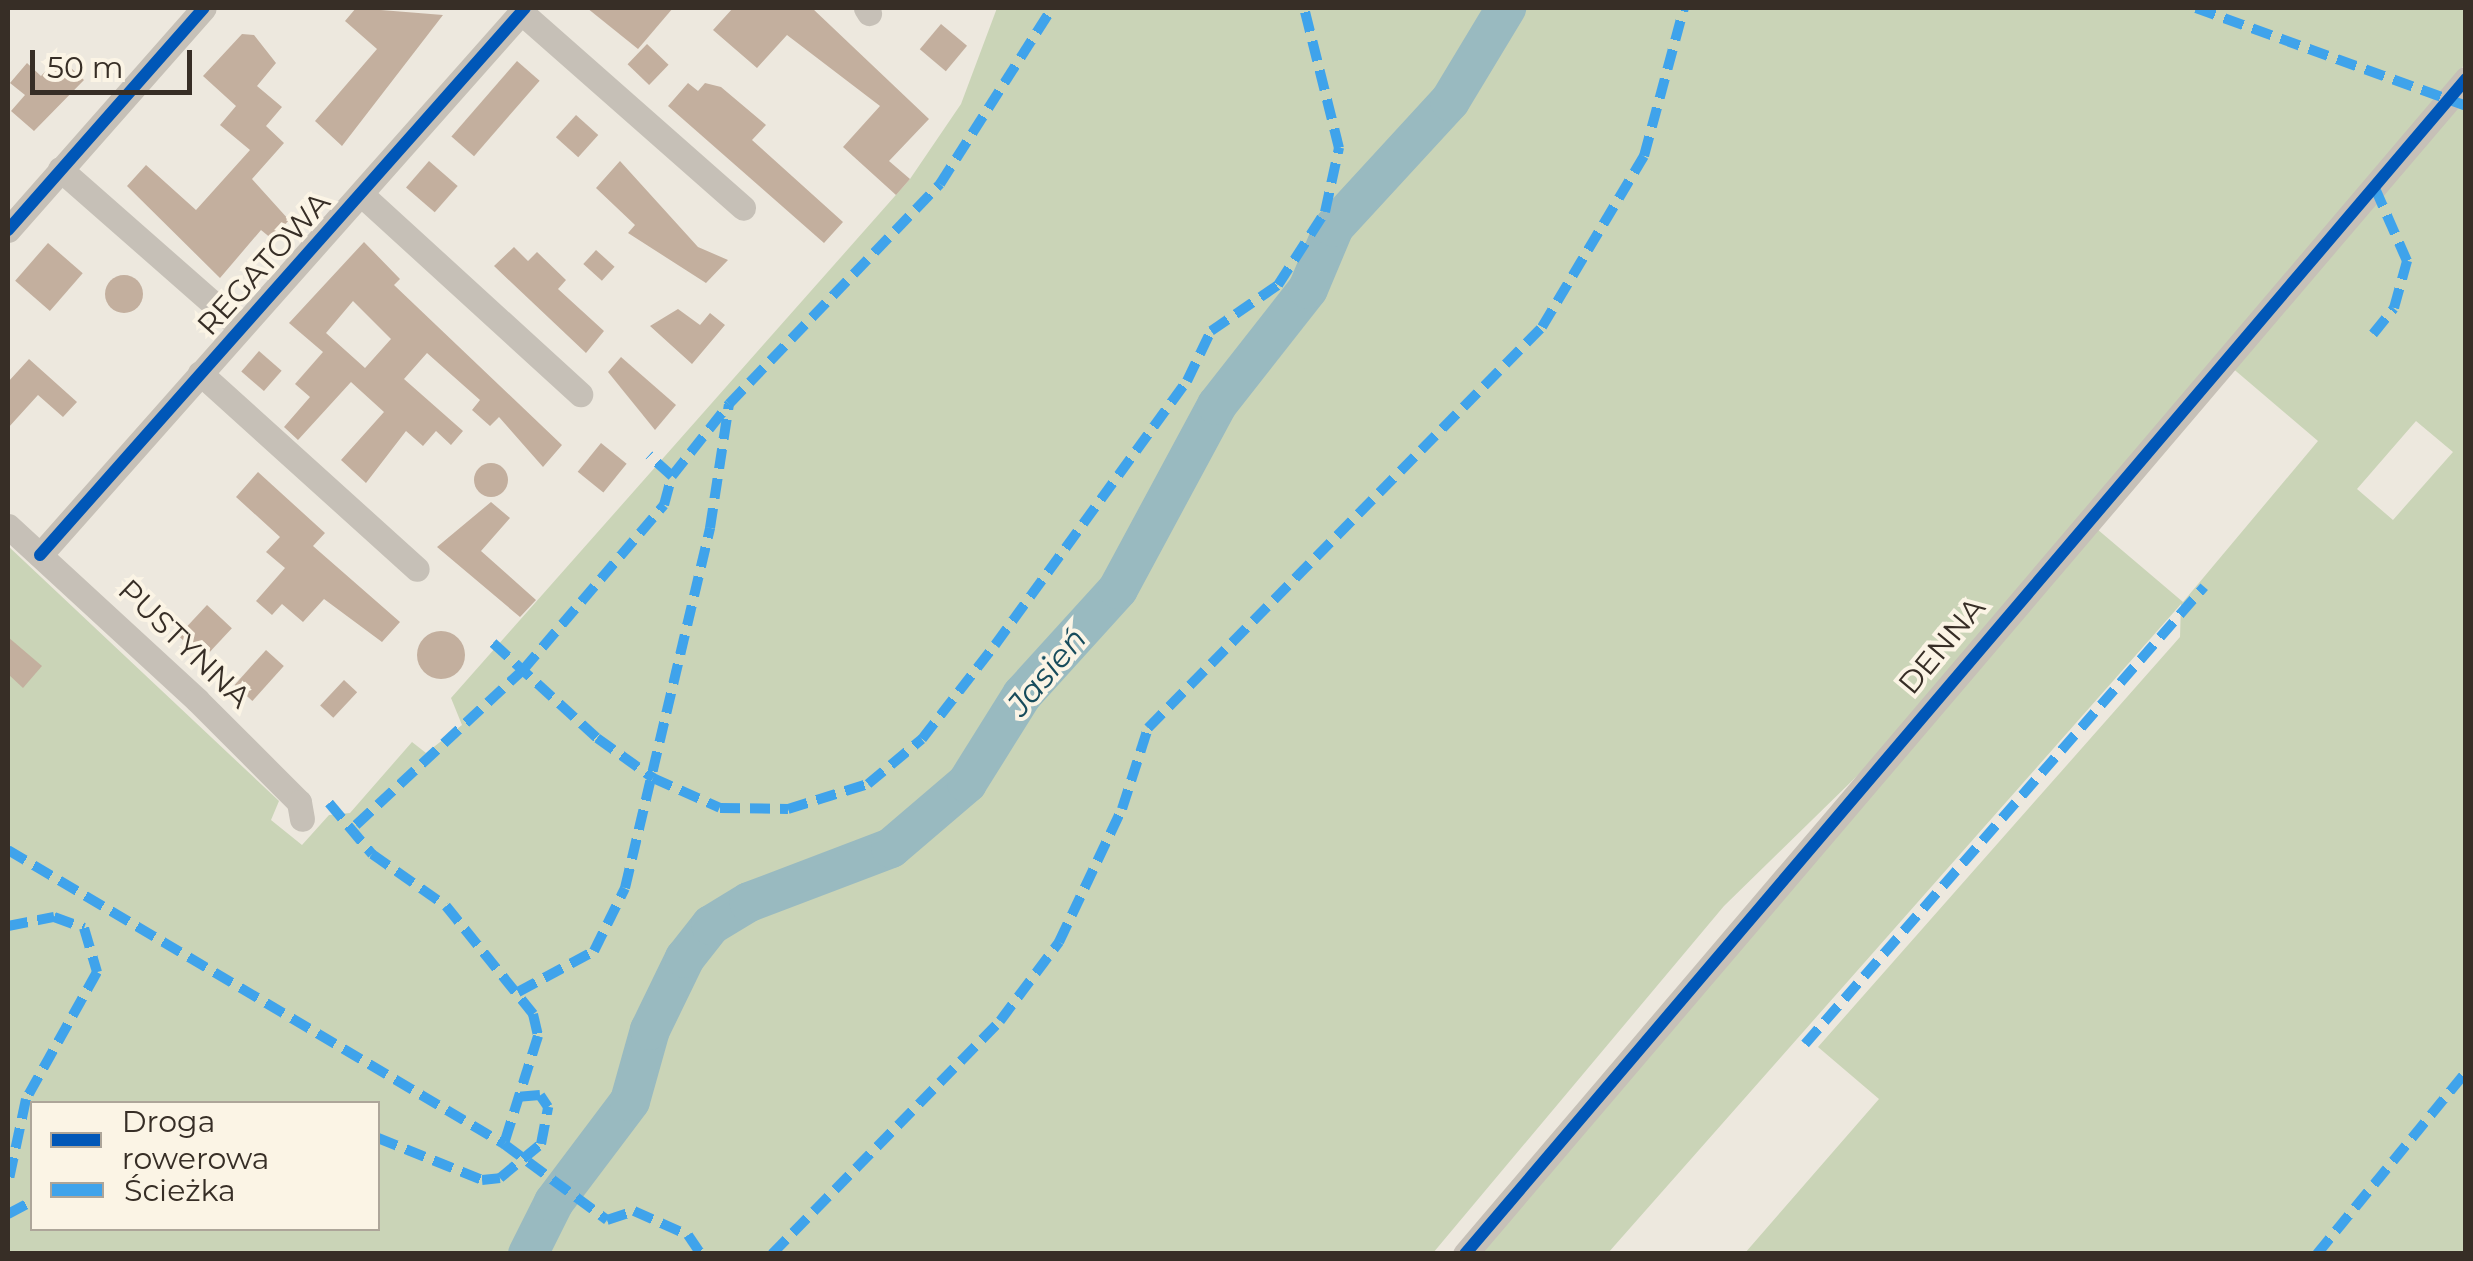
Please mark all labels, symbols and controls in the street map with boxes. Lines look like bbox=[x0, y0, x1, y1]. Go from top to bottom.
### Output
scale bar bbox=[35, 30, 198, 92]
text: 50 m bbox=[47, 49, 124, 86]
street label: REGATOWA bbox=[190, 185, 338, 343]
street label: PUSTYNNA bbox=[111, 572, 257, 716]
street label: DENNA bbox=[1891, 590, 1993, 702]
water label: Jasień bbox=[999, 620, 1095, 724]
legend bbox=[30, 1101, 380, 1231]
text: Droga rowerowa bbox=[122, 1103, 269, 1177]
text: Ścieżka bbox=[124, 1172, 236, 1209]

